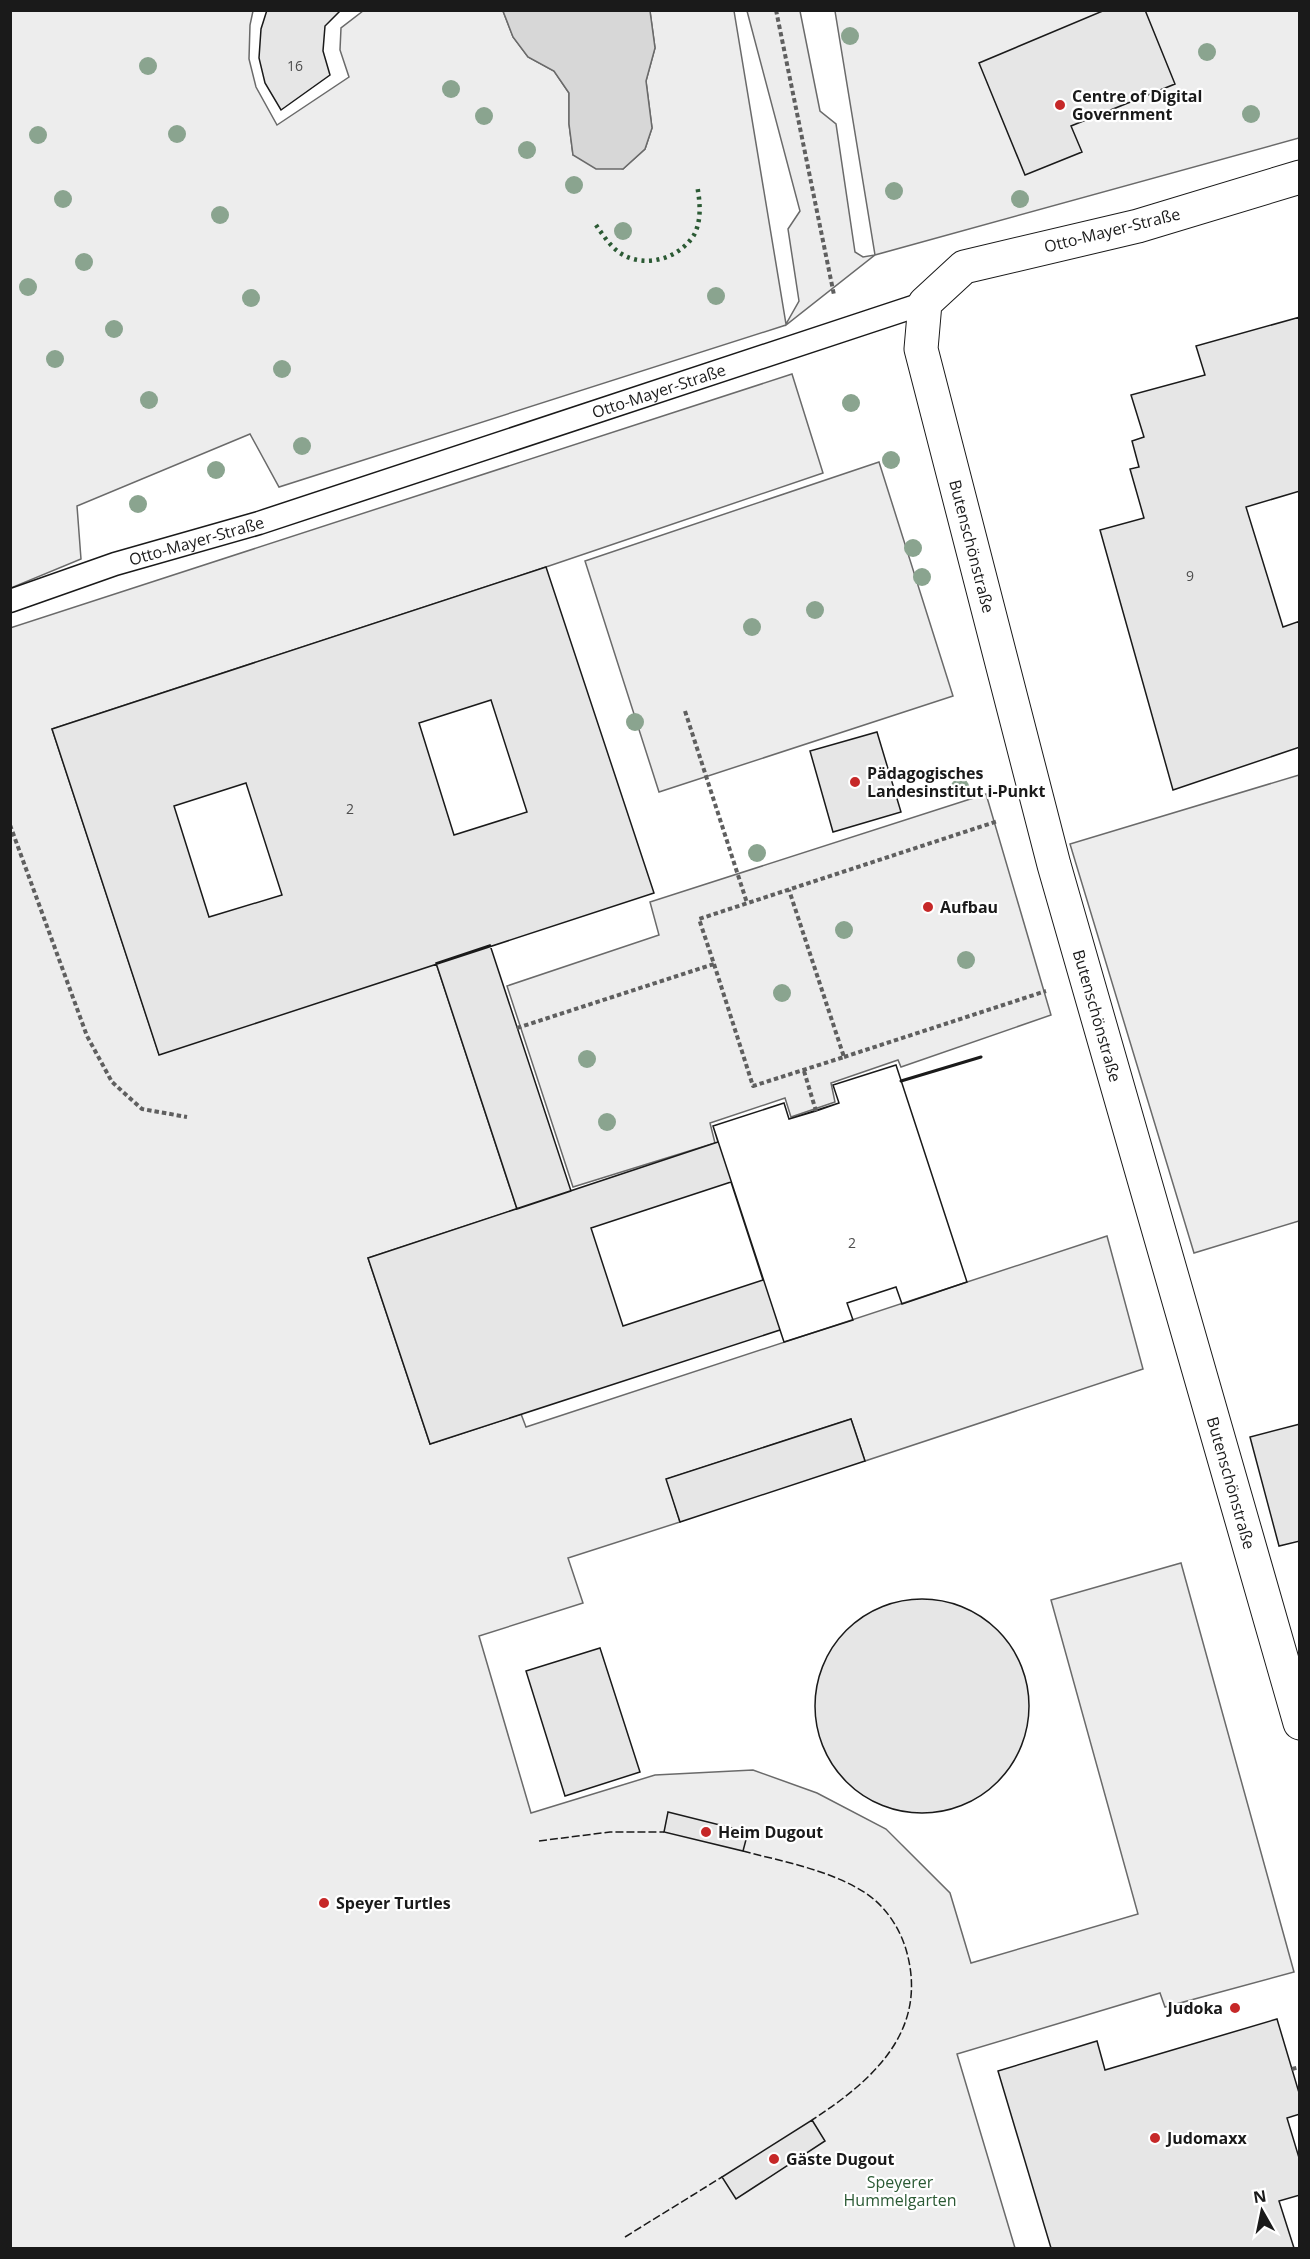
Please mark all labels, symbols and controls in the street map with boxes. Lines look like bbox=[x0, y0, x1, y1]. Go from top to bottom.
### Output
house number: 16 bbox=[287, 56, 303, 75]
place label: Centre of Digital Government bbox=[1072, 85, 1202, 125]
marker: Centre of Digital Government bbox=[1053, 98, 1067, 112]
street label: Otto-Mayer-Straße bbox=[1042, 202, 1182, 258]
street label: Otto-Mayer-Straße bbox=[589, 359, 728, 423]
street label: Butenschönstraße bbox=[944, 477, 1000, 615]
street label: Otto-Mayer-Straße bbox=[126, 511, 267, 570]
house number: 9 bbox=[1186, 566, 1194, 585]
place label: Pädagogisches Landesinstitut i-Punkt bbox=[867, 762, 1046, 802]
marker: Pädagogisches Landesinstitut i-Punkt bbox=[848, 775, 862, 789]
house number: 2 bbox=[346, 799, 354, 818]
place label: Aufbau bbox=[940, 896, 998, 918]
marker: Aufbau bbox=[921, 900, 935, 914]
street label: Butenschönstraße bbox=[1068, 947, 1127, 1085]
house number: 2 bbox=[848, 1233, 856, 1252]
street label: Butenschönstraße bbox=[1202, 1414, 1261, 1552]
place label: Heim Dugout bbox=[718, 1821, 823, 1843]
marker: Heim Dugout bbox=[699, 1825, 713, 1839]
place label: Speyer Turtles bbox=[336, 1892, 451, 1914]
marker: Speyer Turtles bbox=[317, 1896, 331, 1910]
place label: Judoka bbox=[1166, 1997, 1223, 2019]
marker: Judoka bbox=[1228, 2001, 1242, 2015]
place label: Judomaxx bbox=[1165, 2127, 1247, 2149]
marker: Judomaxx bbox=[1148, 2131, 1162, 2145]
place label: Gäste Dugout bbox=[786, 2148, 895, 2170]
marker: Gäste Dugout bbox=[767, 2152, 781, 2166]
park label: Speyerer Hummelgarten bbox=[844, 2171, 956, 2211]
north arrow bbox=[1232, 2181, 1292, 2241]
text: N bbox=[1252, 2184, 1268, 2208]

